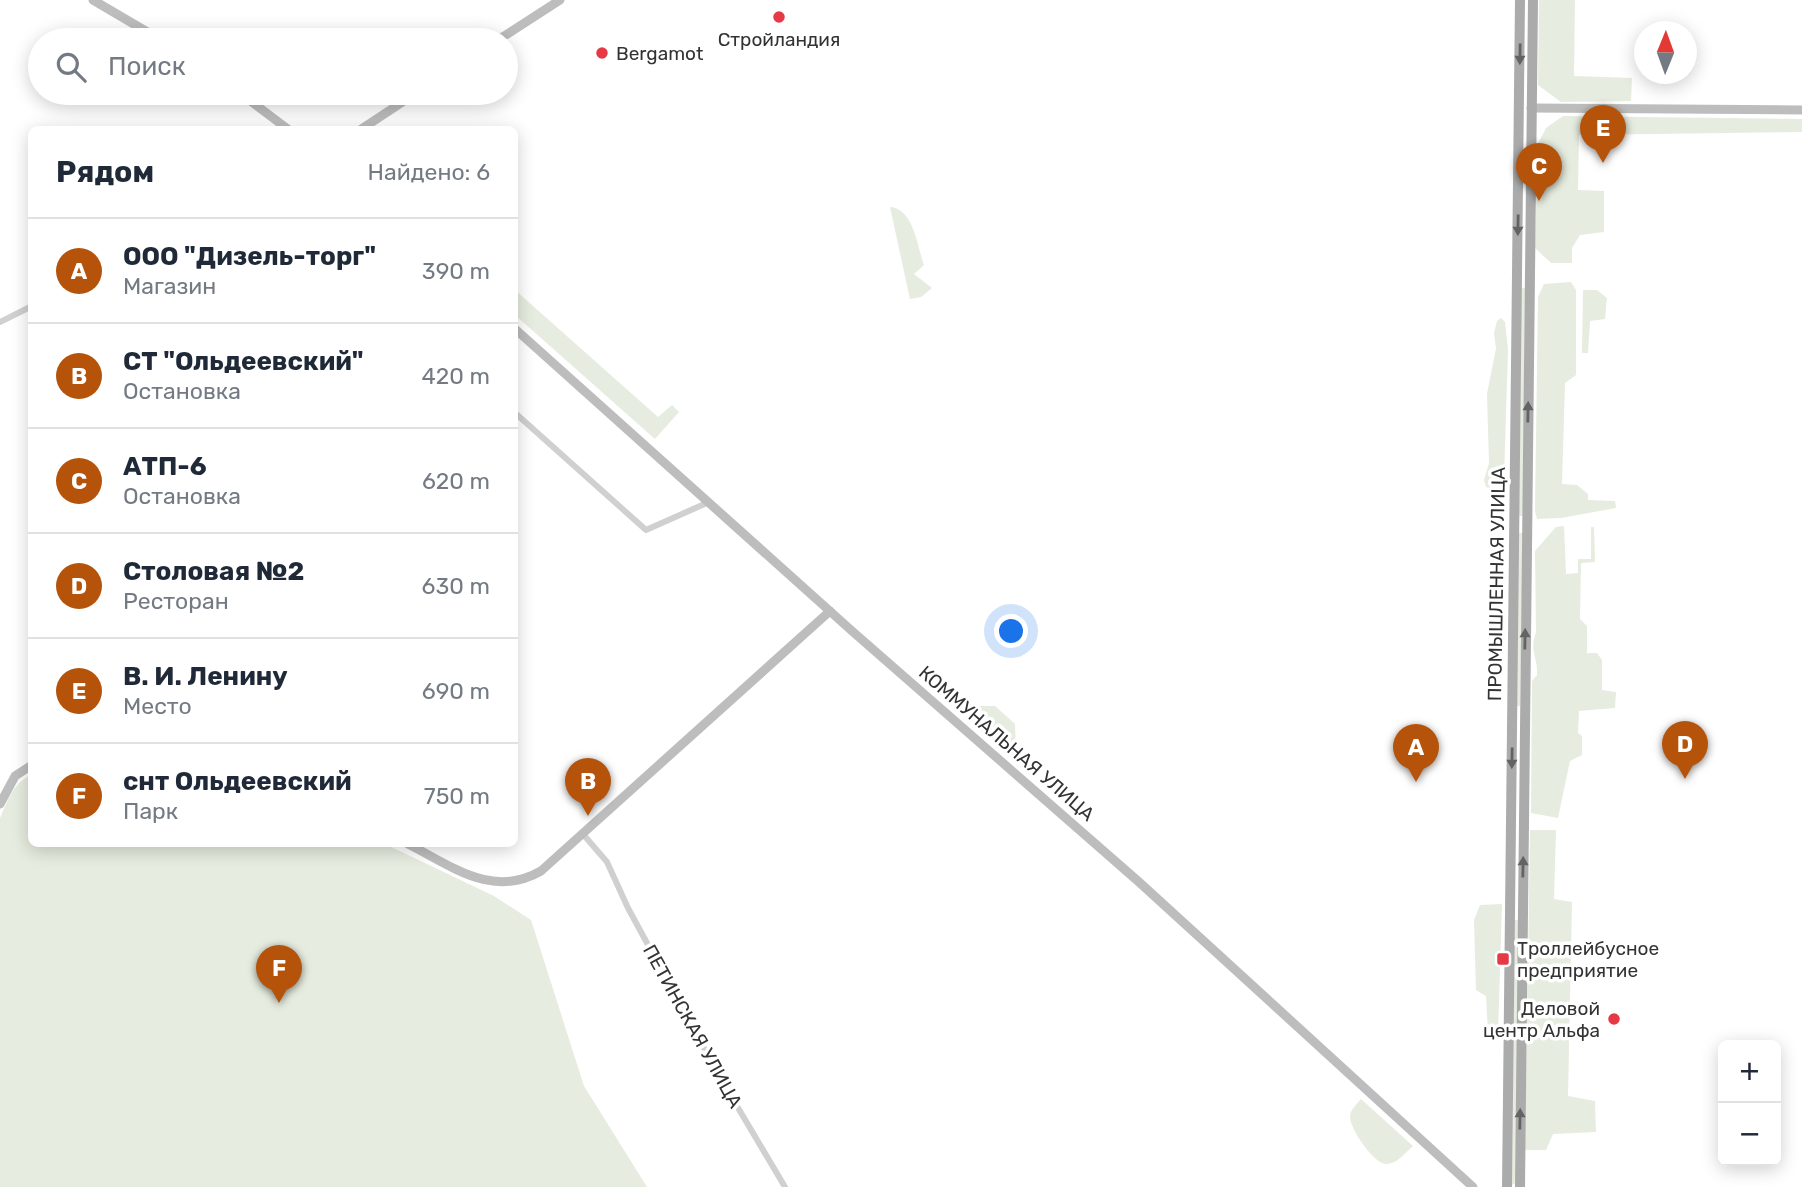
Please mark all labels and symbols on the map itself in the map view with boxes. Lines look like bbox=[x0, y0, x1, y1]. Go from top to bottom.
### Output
marker: Стройландия bbox=[771, 9, 787, 25]
north arrow bbox=[1634, 21, 1697, 84]
place label: Стройландия bbox=[718, 28, 840, 51]
place label: Bergamot bbox=[616, 42, 704, 65]
one-way arrow bbox=[1514, 43, 1526, 65]
marker: Bergamot bbox=[594, 45, 610, 61]
pin: E bbox=[1580, 105, 1626, 163]
pin: C bbox=[1516, 143, 1562, 201]
one-way arrow bbox=[1512, 214, 1524, 236]
one-way arrow bbox=[1522, 401, 1534, 423]
street label: ПРОМЫШЛЕННАЯ УЛИЦА bbox=[1483, 466, 1510, 701]
your location bbox=[994, 614, 1028, 648]
one-way arrow bbox=[1519, 628, 1531, 650]
street label: КОММУНАЛЬНАЯ УЛИЦА bbox=[914, 661, 1099, 826]
pin: D bbox=[1662, 721, 1708, 779]
pin: A bbox=[1393, 724, 1439, 782]
one-way arrow bbox=[1506, 748, 1518, 770]
pin: B bbox=[565, 758, 611, 816]
one-way arrow bbox=[1517, 856, 1529, 878]
place label: Троллейбусное предприятие bbox=[1517, 937, 1659, 982]
street label: ПЕТИНСКАЯ УЛИЦА bbox=[638, 941, 747, 1112]
pin: F bbox=[256, 945, 302, 1003]
marker: Троллейбусное предприятие bbox=[1495, 951, 1511, 967]
place label: Деловой центр Альфа bbox=[1483, 997, 1600, 1042]
marker: Деловой центр Альфа bbox=[1606, 1011, 1622, 1027]
one-way arrow bbox=[1515, 1108, 1526, 1130]

